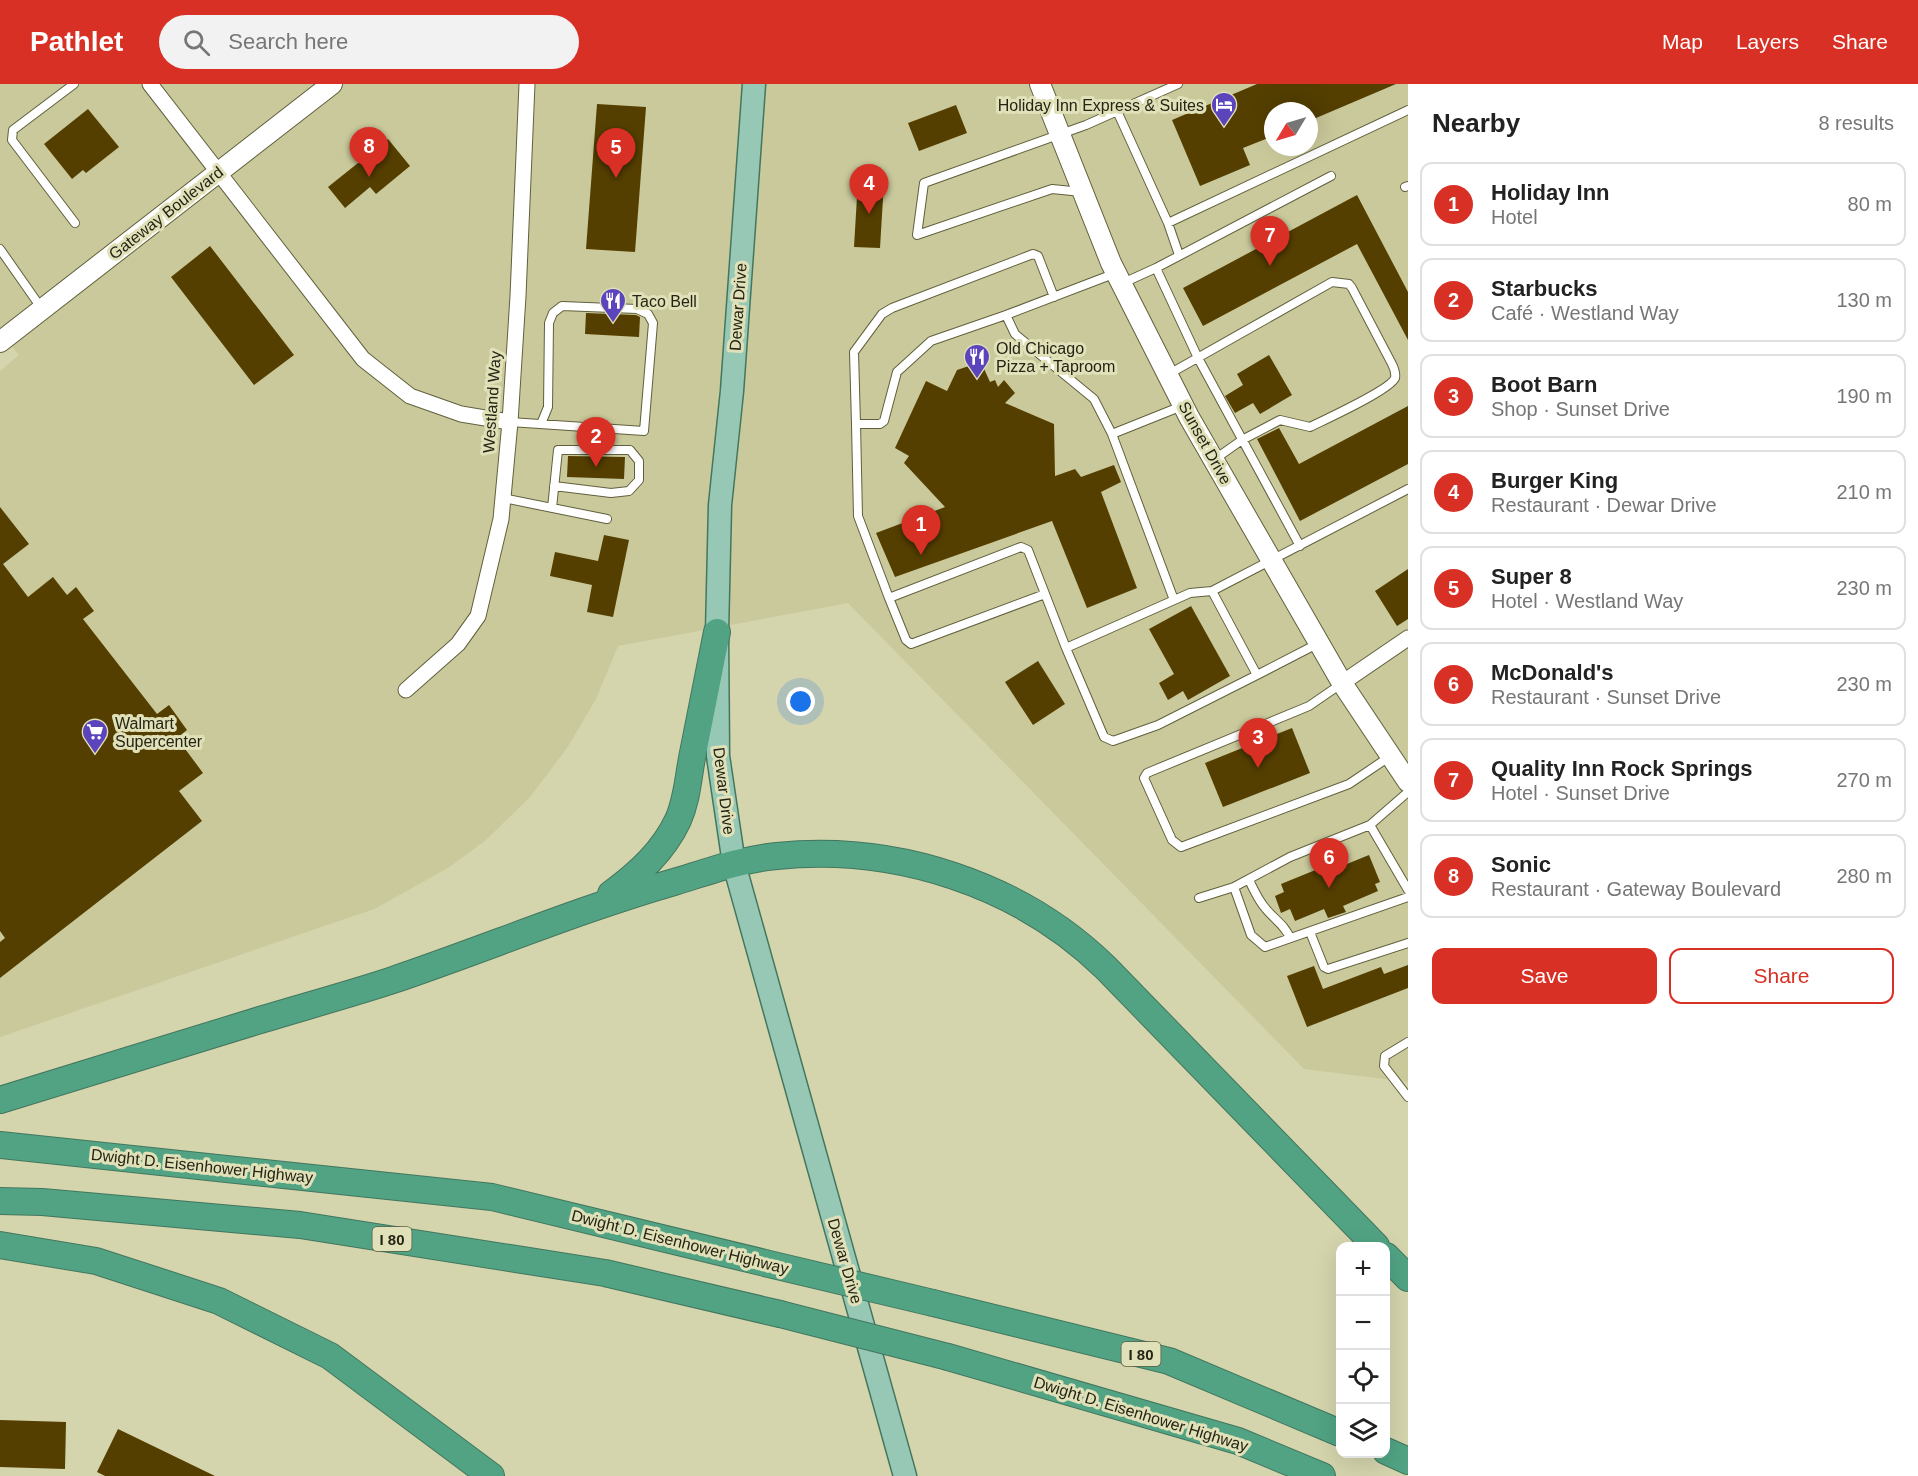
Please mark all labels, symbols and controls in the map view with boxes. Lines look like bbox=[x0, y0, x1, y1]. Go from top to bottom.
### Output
search box bbox=[159, 15, 579, 69]
text: Pathlet bbox=[30, 26, 123, 57]
icon: search bbox=[180, 26, 213, 59]
text: Search here bbox=[228, 29, 348, 54]
text: Map bbox=[1662, 30, 1703, 53]
text: Layers bbox=[1736, 30, 1799, 53]
text: Share bbox=[1832, 30, 1888, 53]
hotel icon: Holiday Inn Express & Suites bbox=[1209, 90, 1239, 128]
place label: Holiday Inn Express & Suites bbox=[998, 97, 1204, 114]
north arrow bbox=[1264, 102, 1318, 156]
text: Nearby bbox=[1432, 108, 1520, 138]
text: 8 results bbox=[1818, 112, 1894, 134]
pin: 8 bbox=[350, 128, 388, 177]
pin: 5 bbox=[596, 128, 636, 178]
street label: Gateway Boulevard bbox=[106, 163, 226, 263]
pin: 4 bbox=[850, 164, 888, 214]
text: Holiday Inn bbox=[1491, 180, 1610, 205]
text: 1 bbox=[1448, 193, 1459, 215]
text: 80 m bbox=[1848, 193, 1892, 215]
text: Hotel bbox=[1491, 206, 1538, 228]
pin: 7 bbox=[1250, 216, 1290, 266]
street label: Dewar Drive bbox=[726, 262, 750, 351]
text: Starbucks bbox=[1491, 276, 1597, 301]
restaurant icon: Taco Bell bbox=[598, 286, 628, 324]
text: 2 bbox=[1448, 289, 1459, 311]
text: 130 m bbox=[1836, 289, 1892, 311]
place label: Taco Bell bbox=[632, 293, 697, 310]
text: Café · Westland Way bbox=[1491, 302, 1679, 324]
place label: Old Chicago Pizza + Taproom bbox=[996, 340, 1115, 375]
restaurant icon: Old Chicago Pizza + Taproom bbox=[962, 342, 992, 380]
street label: Westland Way bbox=[480, 350, 504, 454]
text: Boot Barn bbox=[1491, 372, 1597, 397]
text: 3 bbox=[1448, 385, 1459, 407]
text: 190 m bbox=[1836, 385, 1892, 407]
text: Shop · Sunset Drive bbox=[1491, 398, 1670, 420]
street label: Sunset Drive bbox=[1175, 399, 1235, 487]
pin: 2 bbox=[576, 418, 616, 467]
text: Burger King bbox=[1491, 468, 1618, 493]
text: 4 bbox=[1448, 481, 1459, 503]
text: 210 m bbox=[1836, 481, 1892, 503]
text: Restaurant · Dewar Drive bbox=[1491, 494, 1717, 516]
pin: 1 bbox=[902, 506, 940, 555]
text: Super 8 bbox=[1491, 564, 1572, 589]
text: 5 bbox=[1448, 577, 1459, 599]
text: 230 m bbox=[1836, 577, 1892, 599]
text: Hotel · Westland Way bbox=[1491, 590, 1683, 612]
text: McDonald's bbox=[1491, 660, 1614, 685]
text: 6 bbox=[1448, 673, 1459, 695]
text: 230 m bbox=[1836, 673, 1892, 695]
text: Restaurant · Sunset Drive bbox=[1491, 686, 1721, 708]
your location bbox=[786, 687, 815, 716]
place label: Walmart Supercenter bbox=[115, 715, 203, 750]
supermarket icon: Walmart Supercenter bbox=[80, 717, 110, 755]
pin: 3 bbox=[1238, 718, 1278, 768]
street label: Dewar Drive bbox=[710, 746, 738, 836]
text: Quality Inn Rock Springs bbox=[1491, 756, 1753, 781]
text: 7 bbox=[1448, 769, 1459, 791]
text: 270 m bbox=[1836, 769, 1892, 791]
text: Hotel · Sunset Drive bbox=[1491, 782, 1670, 804]
pin: 6 bbox=[1310, 838, 1348, 888]
text: Sonic bbox=[1491, 852, 1551, 877]
text: 8 bbox=[1448, 865, 1459, 887]
text: 280 m bbox=[1836, 865, 1892, 887]
text: Restaurant · Gateway Boulevard bbox=[1491, 878, 1781, 900]
button: Save bbox=[1432, 948, 1657, 1004]
button: Share bbox=[1669, 948, 1894, 1004]
street label: Dwight D. Eisenhower Highway bbox=[90, 1146, 314, 1186]
street label: Dwight D. Eisenhower Highway bbox=[570, 1207, 790, 1277]
street label: Dewar Drive bbox=[825, 1216, 865, 1306]
road number: I 80 bbox=[372, 1227, 412, 1251]
map controls bbox=[1336, 1242, 1390, 1458]
button: + bbox=[1336, 1242, 1390, 1296]
button: − bbox=[1336, 1296, 1390, 1350]
road number: I 80 bbox=[1122, 1342, 1160, 1366]
button: locate bbox=[1336, 1350, 1390, 1404]
street label: Dwight D. Eisenhower Highway bbox=[1032, 1373, 1250, 1455]
button: layers bbox=[1336, 1404, 1390, 1458]

